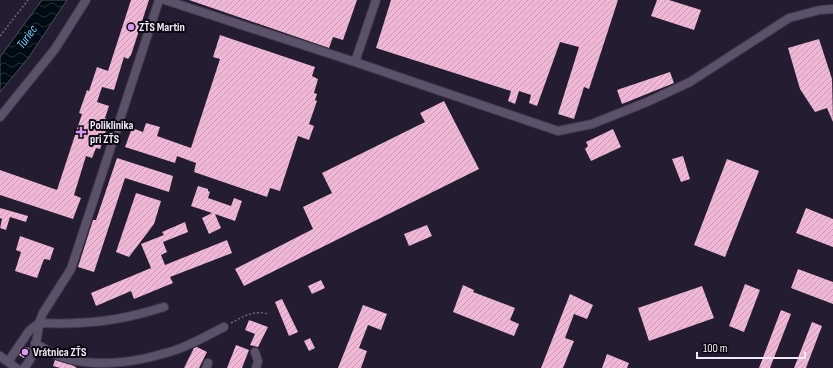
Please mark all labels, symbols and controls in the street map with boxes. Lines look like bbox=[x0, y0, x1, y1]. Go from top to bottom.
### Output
place label: ZŤS Martin bbox=[139, 20, 185, 35]
water label: Turiec bbox=[13, 21, 42, 52]
marker: ZŤS Martin bbox=[126, 22, 136, 32]
place label: Poliklinika pri ZŤS bbox=[90, 118, 134, 147]
marker: Poliklinika pri ZŤS bbox=[75, 126, 87, 138]
scale bar bbox=[697, 334, 805, 360]
text: 100 m bbox=[703, 341, 728, 356]
place label: Vrátnica ZŤS bbox=[33, 345, 87, 360]
marker: Vrátnica ZŤS bbox=[20, 347, 30, 357]

